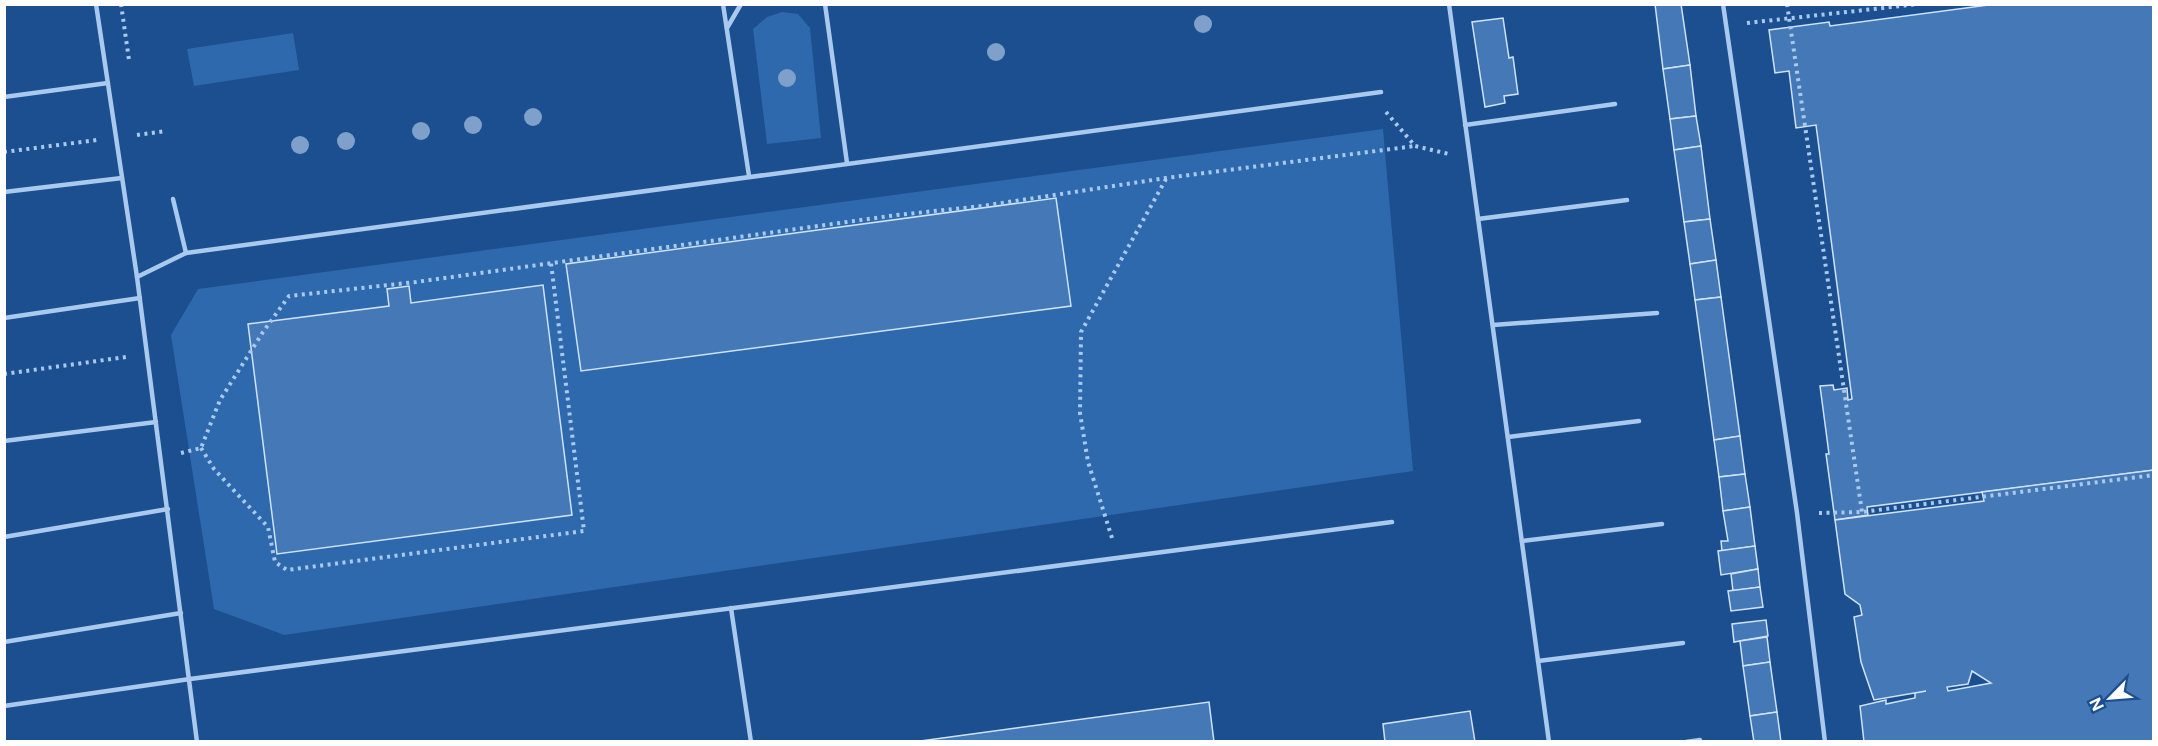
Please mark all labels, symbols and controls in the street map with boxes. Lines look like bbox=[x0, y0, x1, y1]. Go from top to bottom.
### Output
north arrow bbox=[2080, 668, 2140, 728]
text: N bbox=[2086, 694, 2108, 714]

